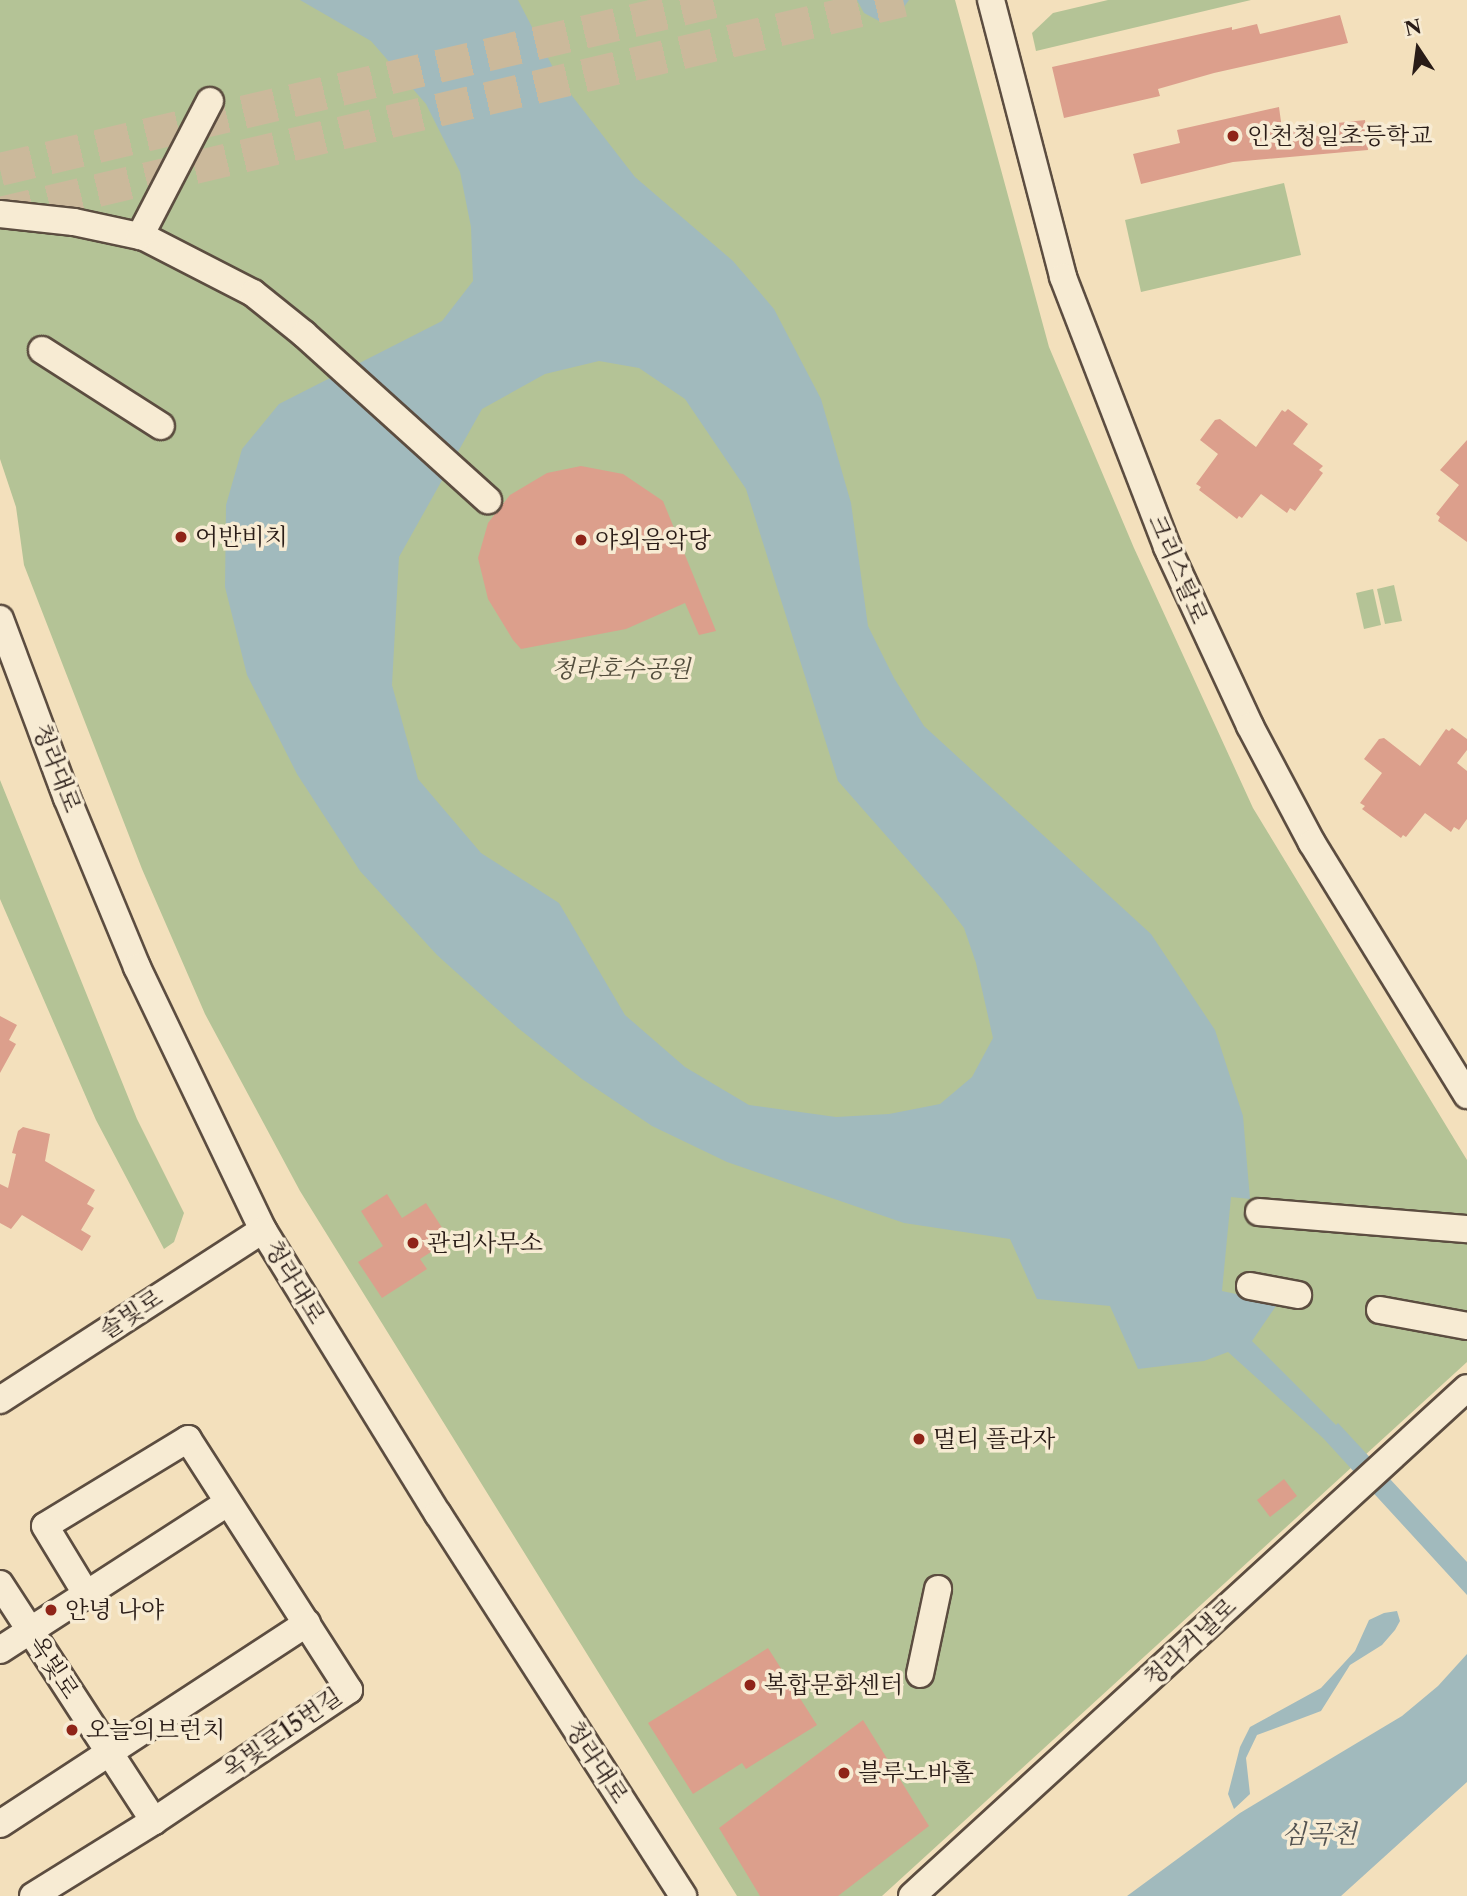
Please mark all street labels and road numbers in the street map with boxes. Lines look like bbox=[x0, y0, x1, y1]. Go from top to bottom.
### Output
street label: 크리스탈로 bbox=[1142, 510, 1214, 628]
street label: 청라대로 bbox=[27, 720, 87, 816]
street label: 청라대로 bbox=[259, 1235, 331, 1329]
street label: 솔빛로 bbox=[94, 1283, 168, 1345]
street label: 청라커낼로 bbox=[1138, 1592, 1242, 1692]
street label: 옥빛로 bbox=[23, 1630, 85, 1704]
street label: 옥빛로15번길 bbox=[217, 1681, 347, 1785]
street label: 청라대로 bbox=[560, 1715, 634, 1809]

